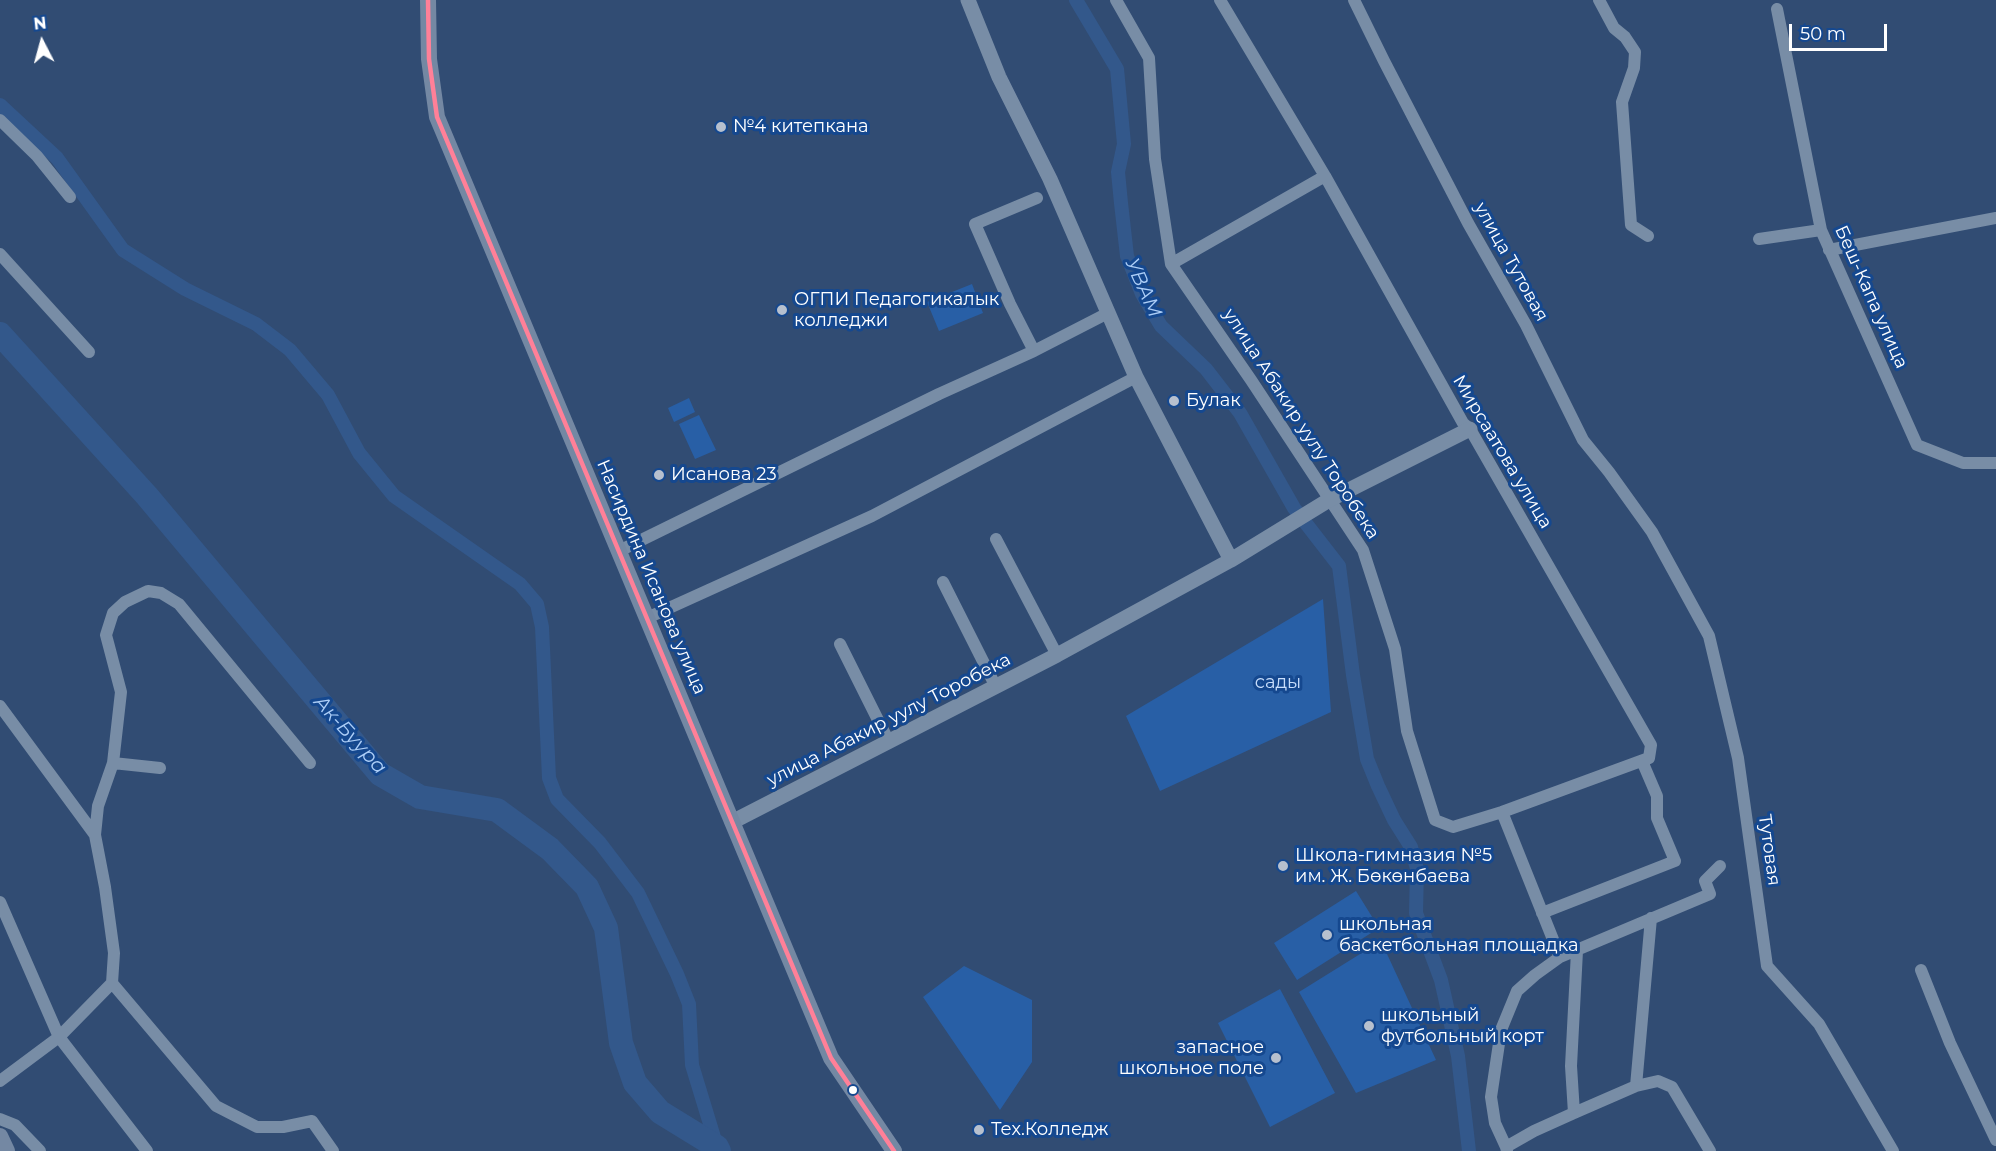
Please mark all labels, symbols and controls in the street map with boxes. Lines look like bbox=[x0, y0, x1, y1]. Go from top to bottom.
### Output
north arrow bbox=[12, 12, 72, 72]
scale bar bbox=[1792, 12, 1890, 50]
text: N bbox=[33, 13, 47, 34]
text: 50 m bbox=[1800, 23, 1846, 45]
place label: №4 китепкана bbox=[733, 116, 869, 138]
marker: №4 китепкана bbox=[714, 120, 728, 134]
street label: улица Тутовая bbox=[1469, 199, 1553, 325]
street label: Беш-Капа улица bbox=[1830, 222, 1912, 372]
water label: УВАМ bbox=[1119, 255, 1167, 321]
place label: ОГПИ Педагогикалык колледжи bbox=[794, 289, 999, 332]
marker: ОГПИ Педагогикалык колледжи bbox=[775, 303, 789, 317]
street label: улица Абакир уулу Торобека bbox=[1218, 305, 1384, 543]
street label: Мирсаатова улица bbox=[1448, 371, 1556, 533]
place label: Булак bbox=[1186, 390, 1241, 412]
marker: Булак bbox=[1167, 394, 1181, 408]
street label: Насирдина Исанова улица bbox=[592, 456, 710, 698]
place label: Исанова 23 bbox=[671, 464, 777, 486]
marker: Исанова 23 bbox=[652, 468, 666, 482]
street label: улица Абакир уулу Торобека bbox=[764, 649, 1014, 791]
park label: сады bbox=[1255, 672, 1301, 694]
water label: Ак-Буура bbox=[308, 691, 392, 779]
street label: Тутовая bbox=[1753, 813, 1785, 887]
place label: Школа-гимназия №5 им. Ж. Бөкөнбаева bbox=[1295, 845, 1492, 888]
marker: Школа-гимназия №5 им. Ж. Бөкөнбаева bbox=[1276, 859, 1290, 873]
place label: школьная баскетбольная площадка bbox=[1339, 914, 1578, 956]
marker: школьная баскетбольная площадка bbox=[1320, 928, 1334, 942]
place label: школьный футбольный корт bbox=[1381, 1005, 1544, 1048]
marker: школьный футбольный корт bbox=[1362, 1019, 1376, 1033]
place label: запасное школьное поле bbox=[1119, 1037, 1264, 1080]
marker: запасное школьное поле bbox=[1269, 1051, 1283, 1065]
unlabelled marker bbox=[847, 1084, 859, 1096]
place label: Тех.Колледж bbox=[991, 1119, 1108, 1141]
marker: Тех.Колледж bbox=[972, 1123, 986, 1137]

